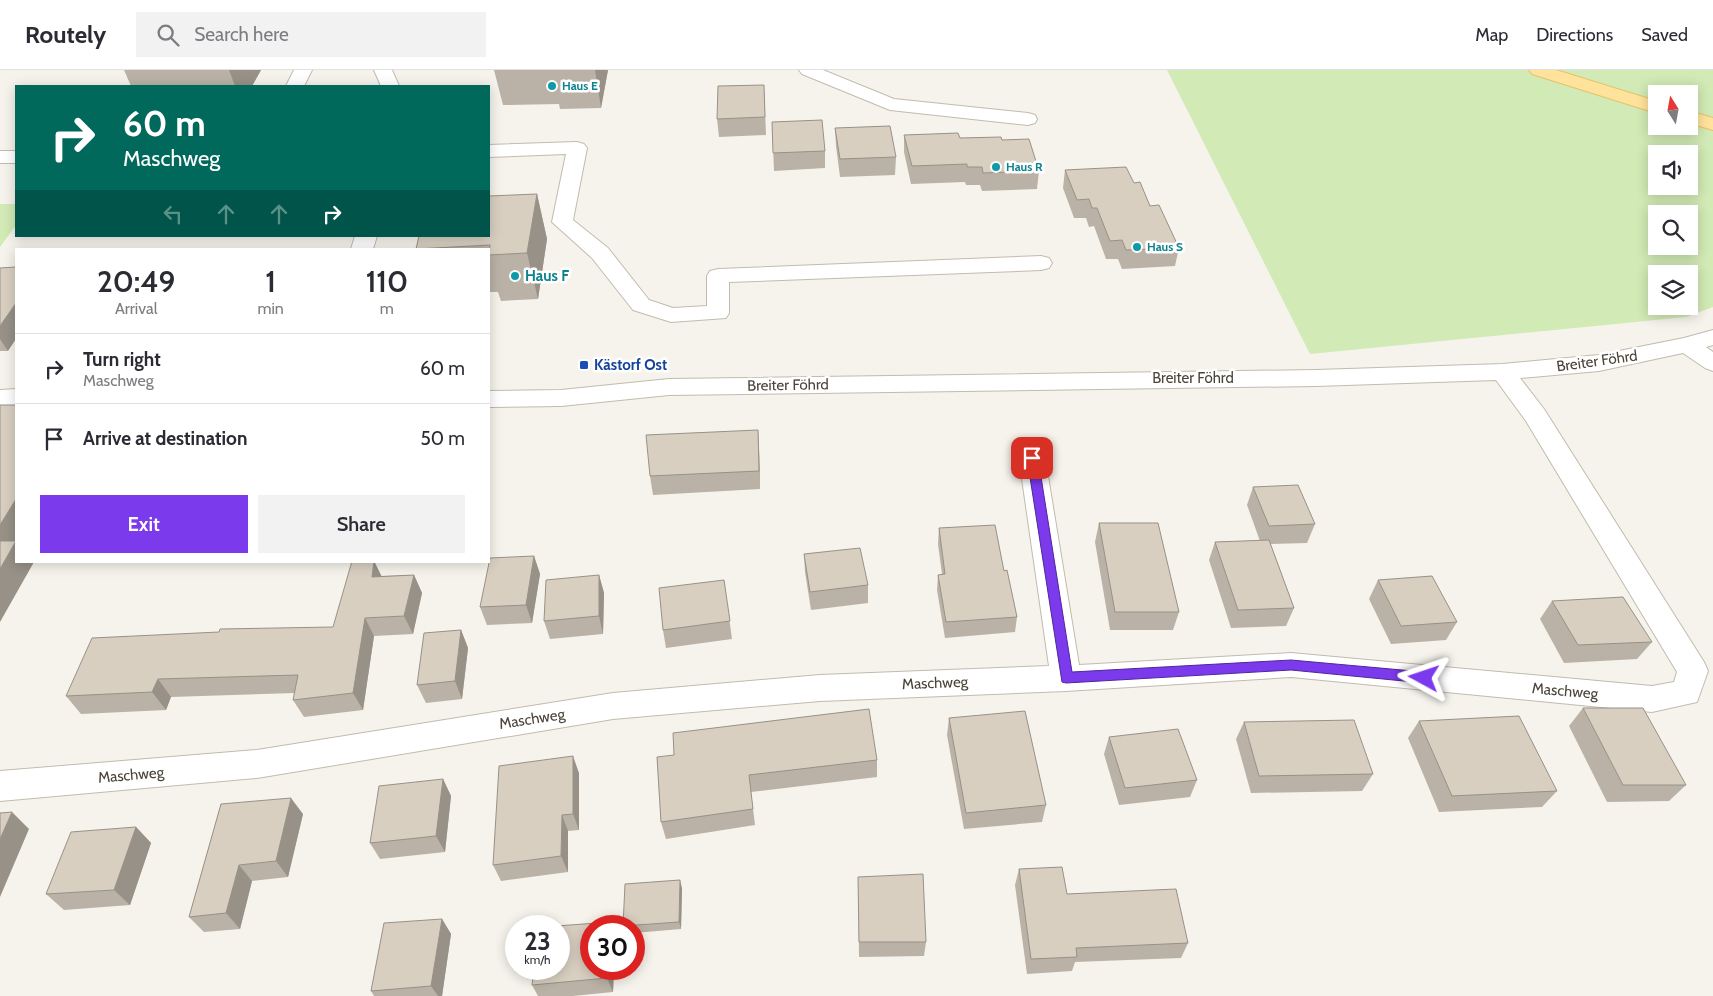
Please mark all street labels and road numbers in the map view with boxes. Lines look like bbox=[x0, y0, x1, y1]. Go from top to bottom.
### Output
street label: Breiter Föhrd bbox=[1555, 346, 1639, 376]
street label: Breiter Föhrd bbox=[1152, 369, 1234, 387]
street label: Breiter Föhrd bbox=[747, 375, 829, 395]
street label: Maschweg bbox=[902, 673, 969, 693]
street label: Maschweg bbox=[1531, 679, 1599, 703]
street label: Maschweg bbox=[498, 705, 567, 733]
street label: Maschweg bbox=[97, 763, 165, 787]

